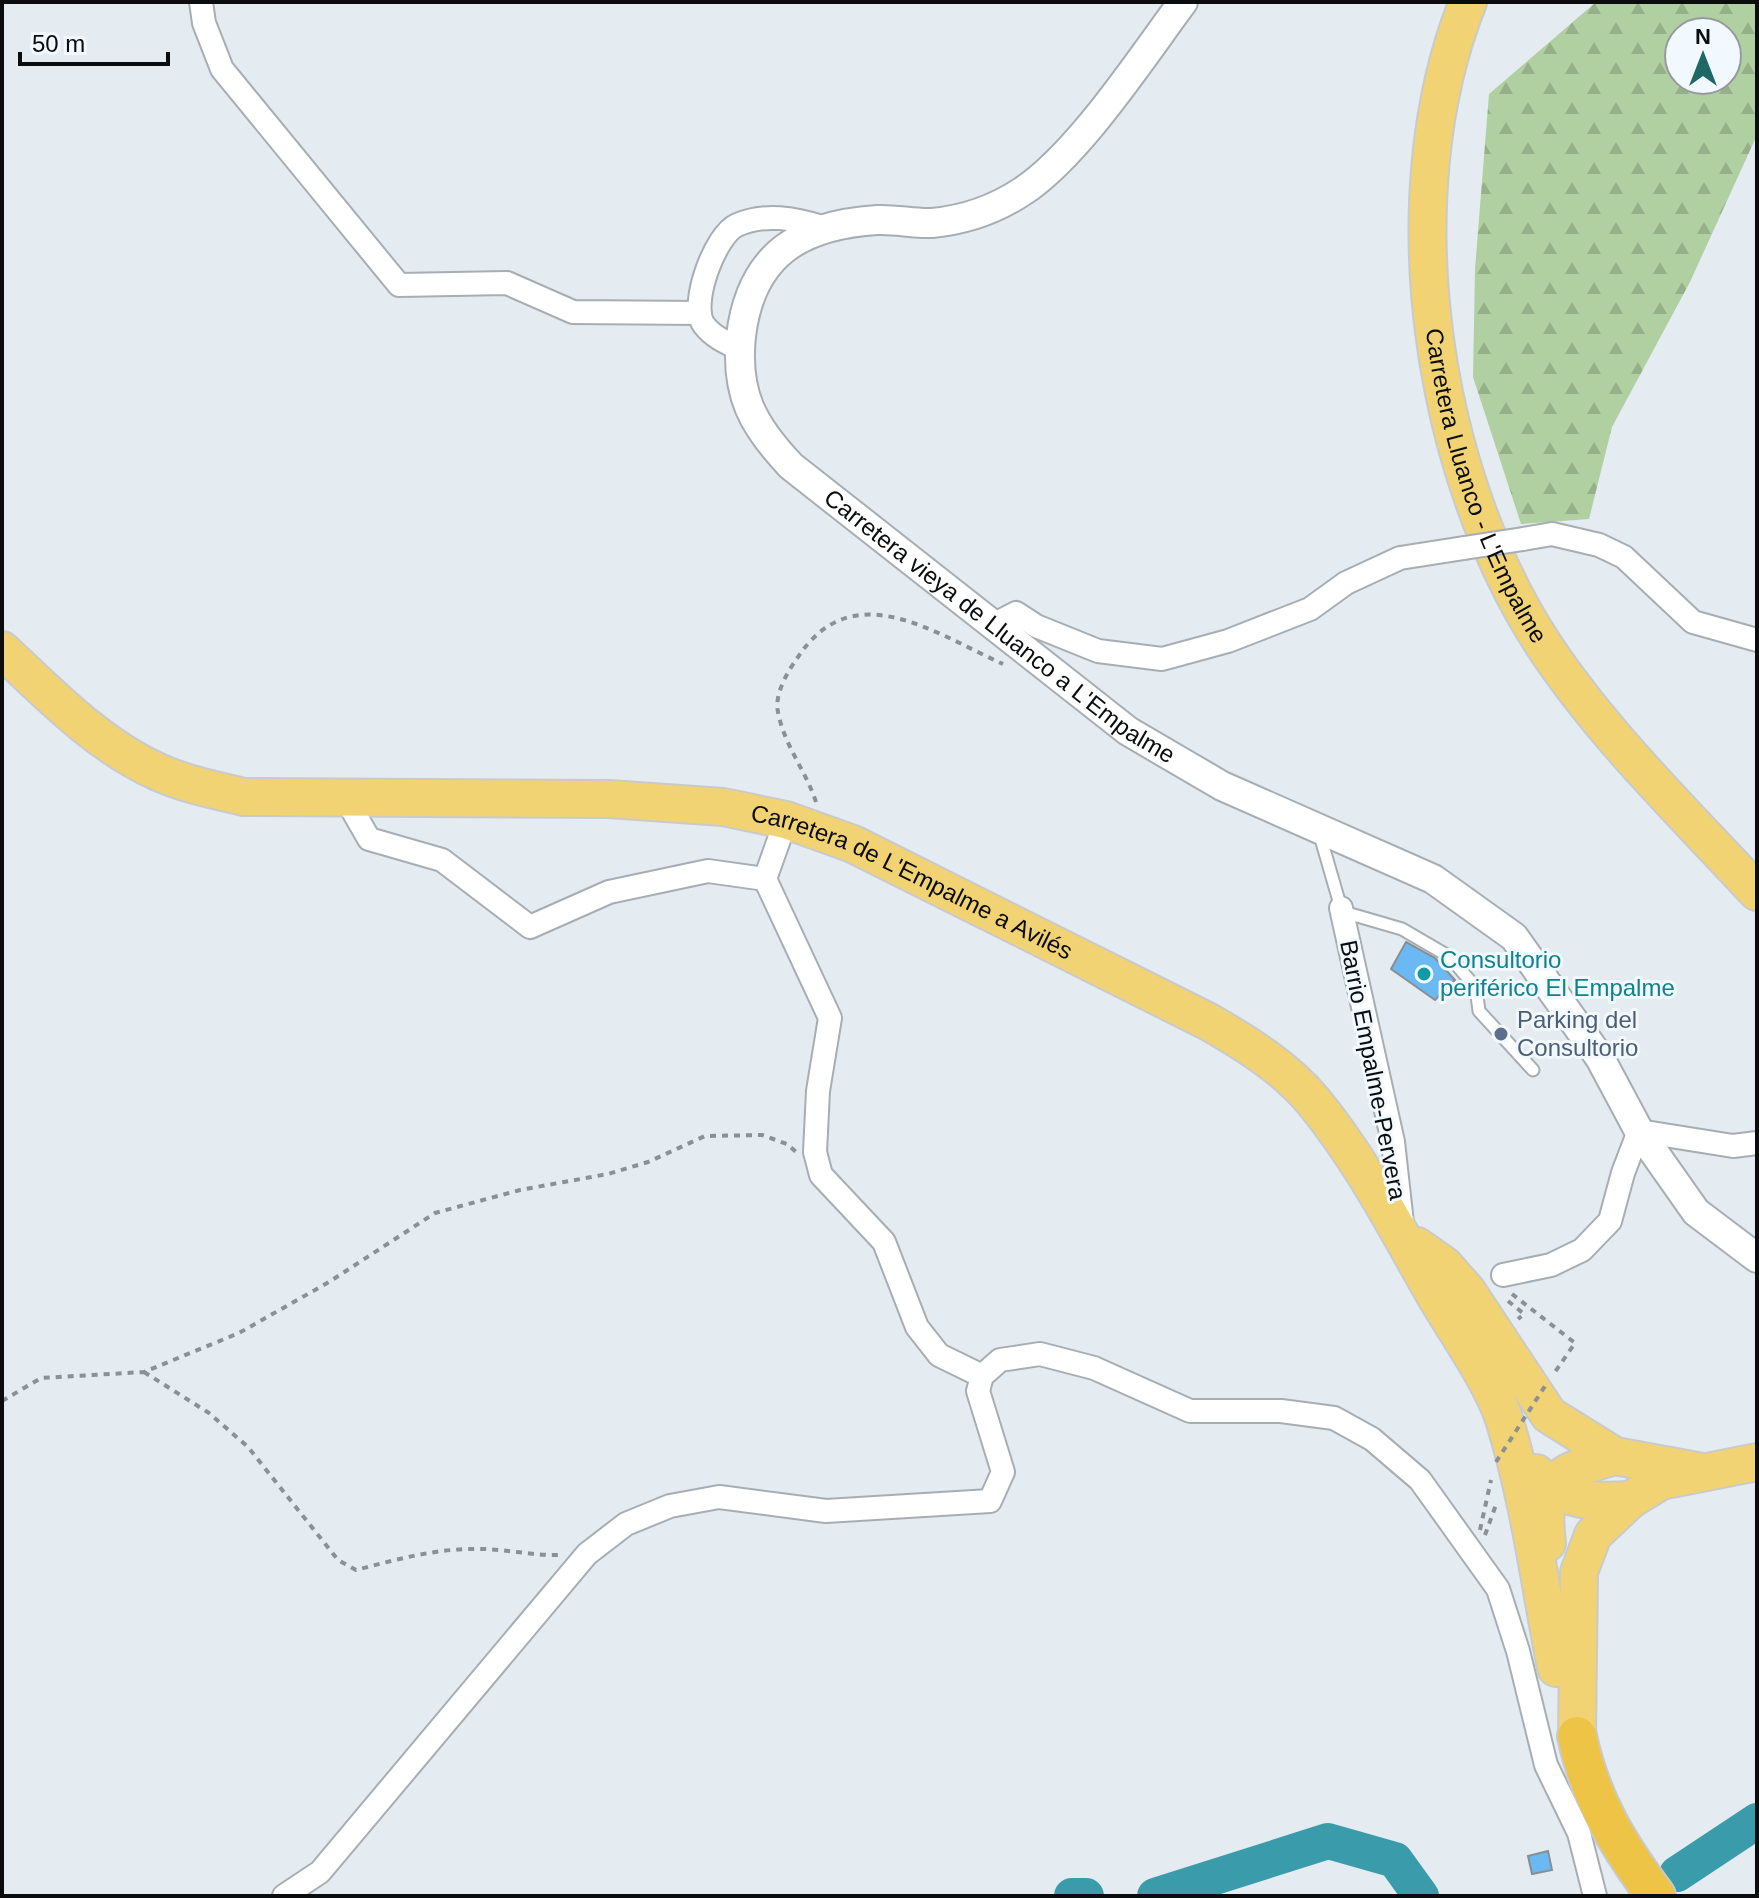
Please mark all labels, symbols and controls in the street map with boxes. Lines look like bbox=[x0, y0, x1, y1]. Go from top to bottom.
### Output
scale bar bbox=[20, 16, 168, 66]
north arrow bbox=[1663, 16, 1743, 96]
text: N bbox=[1695, 24, 1711, 49]
text: 50 m bbox=[32, 30, 85, 57]
street label: Carretera Lluanco - L'Empalme bbox=[1421, 327, 1553, 648]
street label: Carretera vieya de Lluanco a L'Empalme bbox=[819, 484, 1180, 768]
street label: Carretera de L'Empalme a Avilés bbox=[749, 799, 1077, 965]
street label: Barrio Empalme-Pervera bbox=[1335, 938, 1412, 1203]
place label: Consultorio periférico El Empalme bbox=[1440, 946, 1675, 1001]
marker: Consultorio periférico El Empalme bbox=[1415, 965, 1433, 983]
place label: Parking del Consultorio bbox=[1517, 1006, 1638, 1061]
marker: Parking del Consultorio bbox=[1492, 1025, 1510, 1043]

